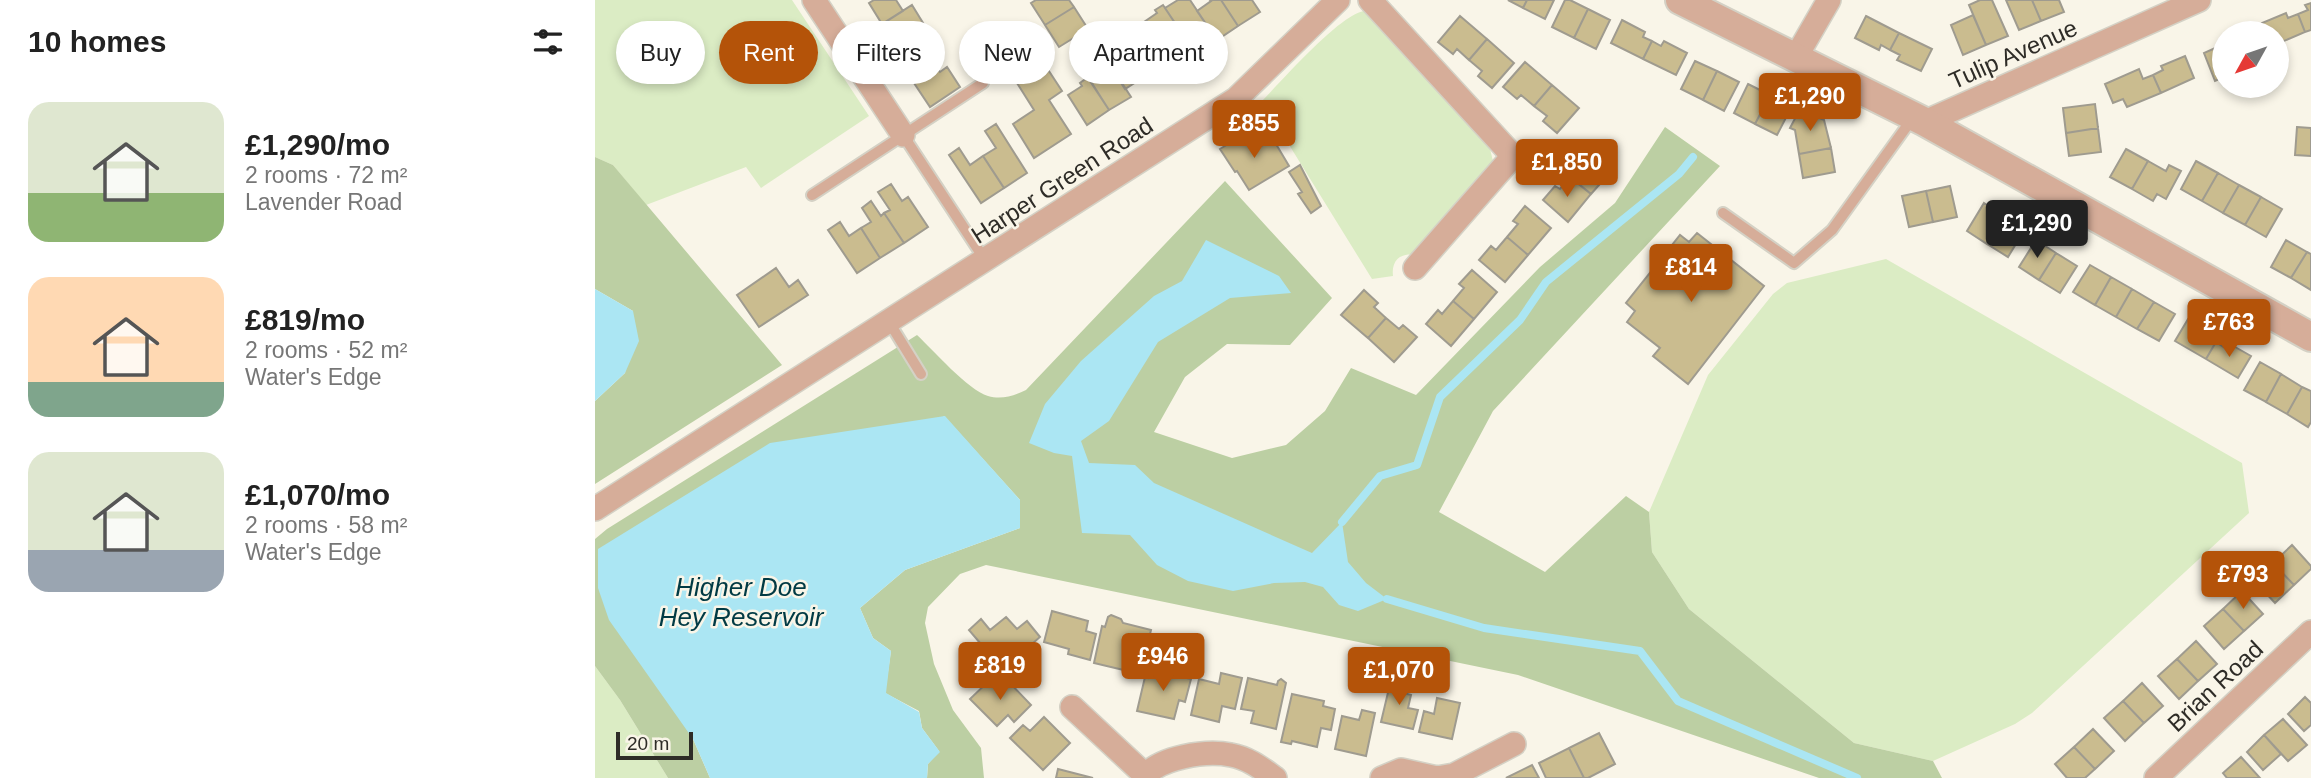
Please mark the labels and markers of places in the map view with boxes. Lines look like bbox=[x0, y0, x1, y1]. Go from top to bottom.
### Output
pin: £1,290 bbox=[1753, 74, 1867, 133]
pin: £855 bbox=[1213, 100, 1295, 160]
pin: £1,850 bbox=[1510, 140, 1624, 199]
pin: £1,290 bbox=[1980, 201, 2094, 260]
pin: £814 bbox=[1650, 244, 1732, 304]
pin: £763 bbox=[2188, 300, 2270, 359]
pin: £793 bbox=[2202, 552, 2284, 611]
pin: £946 bbox=[1122, 634, 1204, 693]
pin: £819 bbox=[959, 642, 1041, 702]
pin: £1,070 bbox=[1342, 648, 1456, 707]

